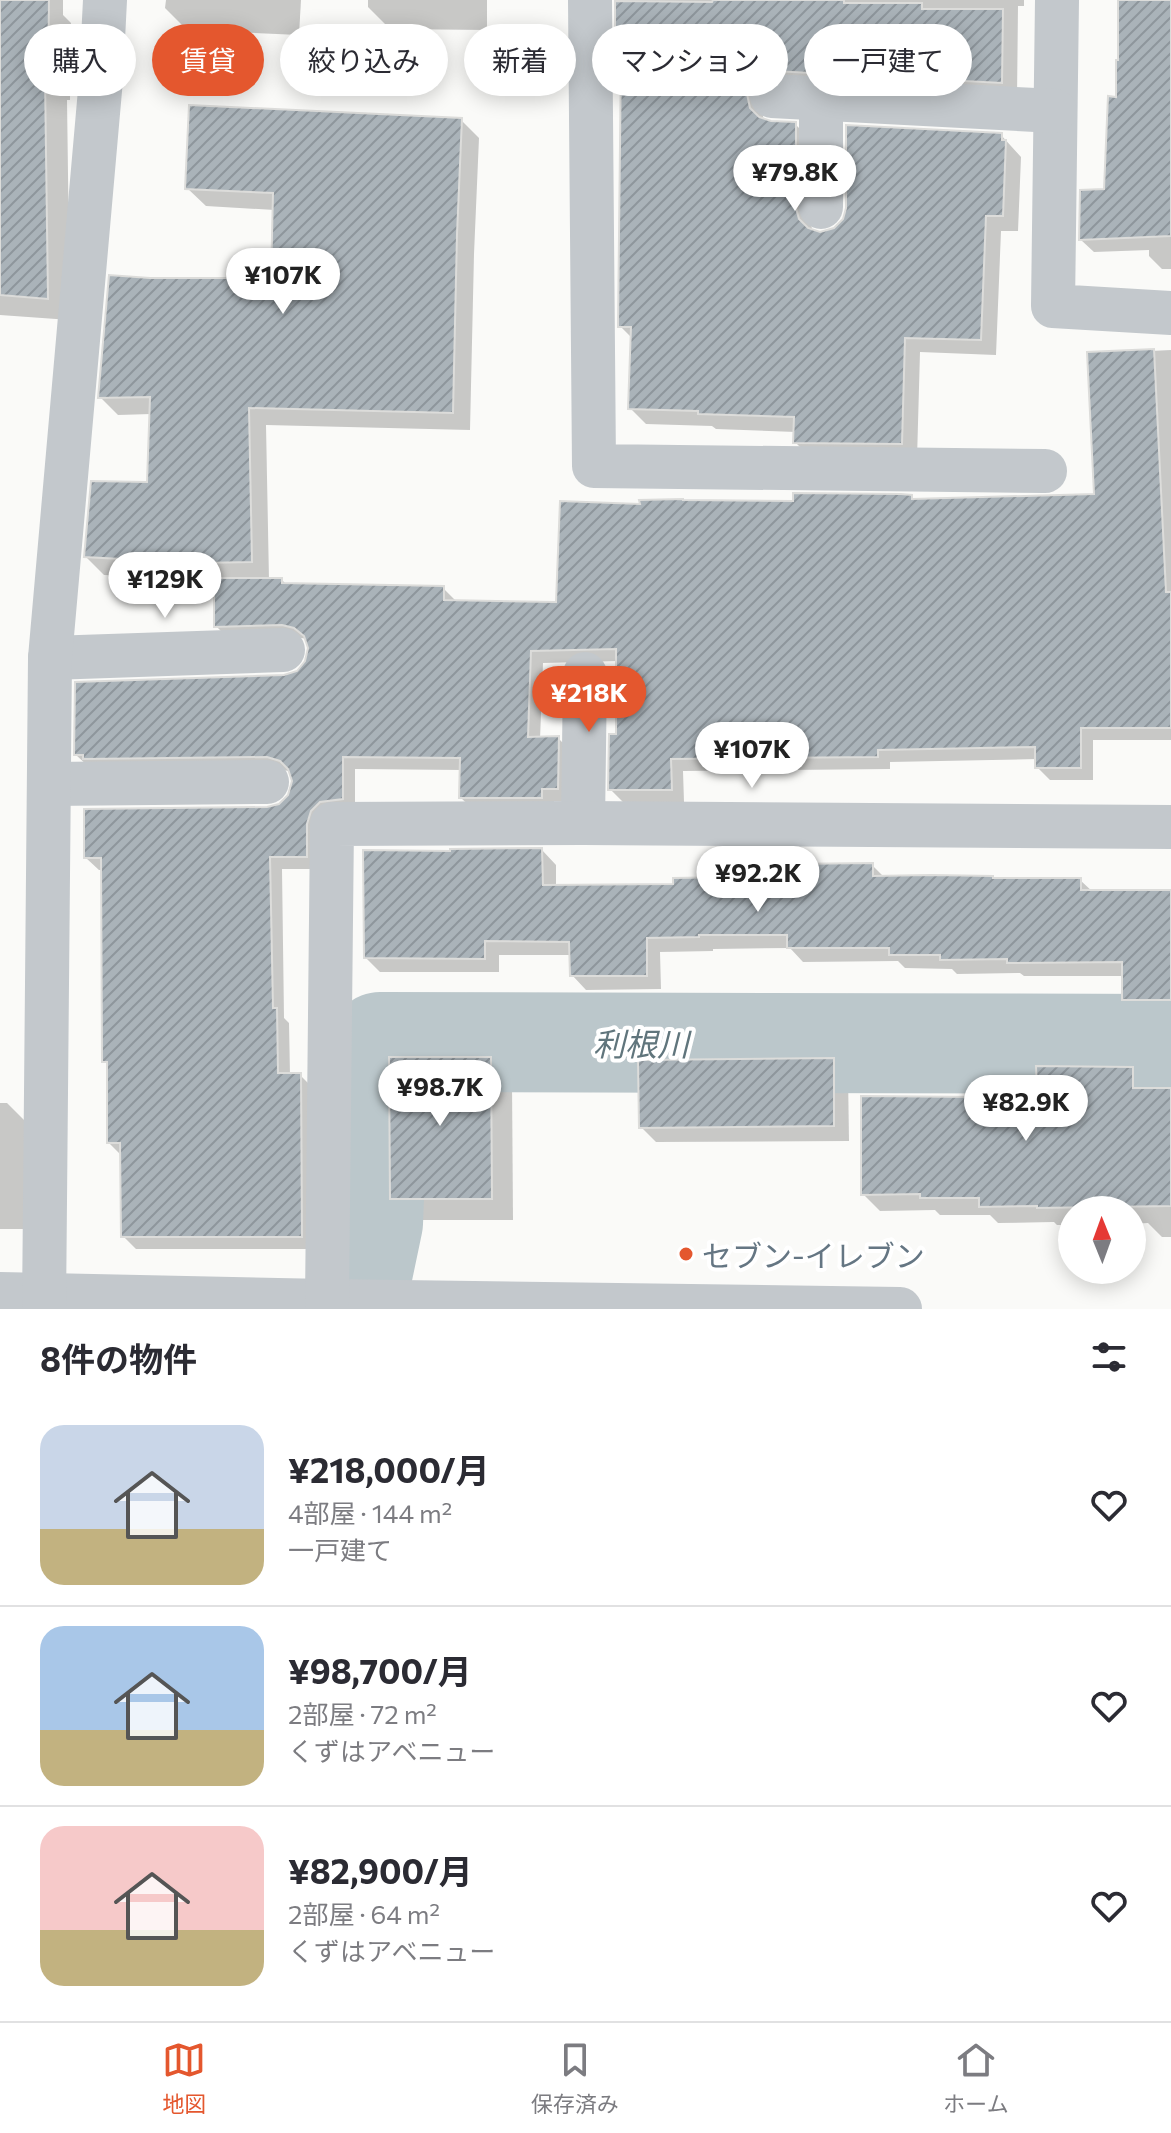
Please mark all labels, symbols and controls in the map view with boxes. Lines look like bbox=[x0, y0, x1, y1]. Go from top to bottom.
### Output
chip: 購入 bbox=[24, 24, 136, 96]
chip: 賃貸 bbox=[152, 24, 264, 96]
chip: 絞り込み bbox=[280, 24, 448, 96]
chip: 新着 bbox=[464, 24, 576, 96]
chip: マンション bbox=[592, 24, 788, 96]
chip: 一戸建て bbox=[804, 24, 972, 96]
pin: ¥79.8K bbox=[730, 145, 860, 213]
text: ¥79.8K bbox=[751, 155, 839, 186]
pin: ¥107K bbox=[227, 248, 339, 316]
text: ¥107K bbox=[244, 258, 322, 289]
pin: ¥129K bbox=[109, 552, 221, 620]
text: ¥129K bbox=[126, 562, 204, 593]
pin: ¥218K bbox=[533, 666, 645, 734]
text: ¥218K bbox=[550, 676, 628, 707]
pin: ¥107K bbox=[696, 722, 808, 790]
text: ¥107K bbox=[713, 732, 791, 763]
pin: ¥92.2K bbox=[693, 846, 823, 914]
text: ¥92.2K bbox=[714, 856, 802, 887]
water label: 利根川 bbox=[593, 1023, 692, 1063]
pin: ¥98.7K bbox=[375, 1060, 505, 1128]
text: ¥98.7K bbox=[396, 1070, 484, 1101]
pin: ¥82.9K bbox=[961, 1075, 1091, 1143]
text: ¥82.9K bbox=[982, 1085, 1070, 1116]
north arrow bbox=[1058, 1196, 1146, 1284]
map controls bbox=[1058, 1196, 1146, 1284]
place label: セブン-イレブン bbox=[702, 1236, 925, 1273]
marker: セブン-イレブン bbox=[677, 1245, 695, 1263]
icon: filters bbox=[1087, 1335, 1131, 1379]
text: 8件の物件 bbox=[40, 1337, 197, 1379]
text: ¥218,000/月 bbox=[288, 1448, 490, 1490]
icon: home bbox=[104, 1457, 200, 1553]
icon: heart bbox=[1087, 1483, 1131, 1527]
text: 4部屋 · 144 m² bbox=[288, 1497, 452, 1528]
text: 一戸建て bbox=[288, 1534, 392, 1565]
text: ¥98,700/月 bbox=[288, 1649, 472, 1691]
icon: home bbox=[104, 1658, 200, 1754]
icon: heart bbox=[1087, 1684, 1131, 1728]
text: 2部屋 · 72 m² bbox=[288, 1698, 437, 1729]
text: くずはアベニュー bbox=[288, 1735, 495, 1766]
text: ¥82,900/月 bbox=[288, 1849, 473, 1891]
icon: home bbox=[104, 1858, 200, 1954]
icon: heart bbox=[1087, 1884, 1131, 1928]
text: 2部屋 · 64 m² bbox=[288, 1898, 440, 1929]
text: くずはアベニュー bbox=[288, 1935, 495, 1966]
tab: 地図 bbox=[162, 2038, 206, 2118]
tab: 保存済み bbox=[531, 2038, 619, 2118]
tab: ホーム bbox=[943, 2038, 1009, 2118]

